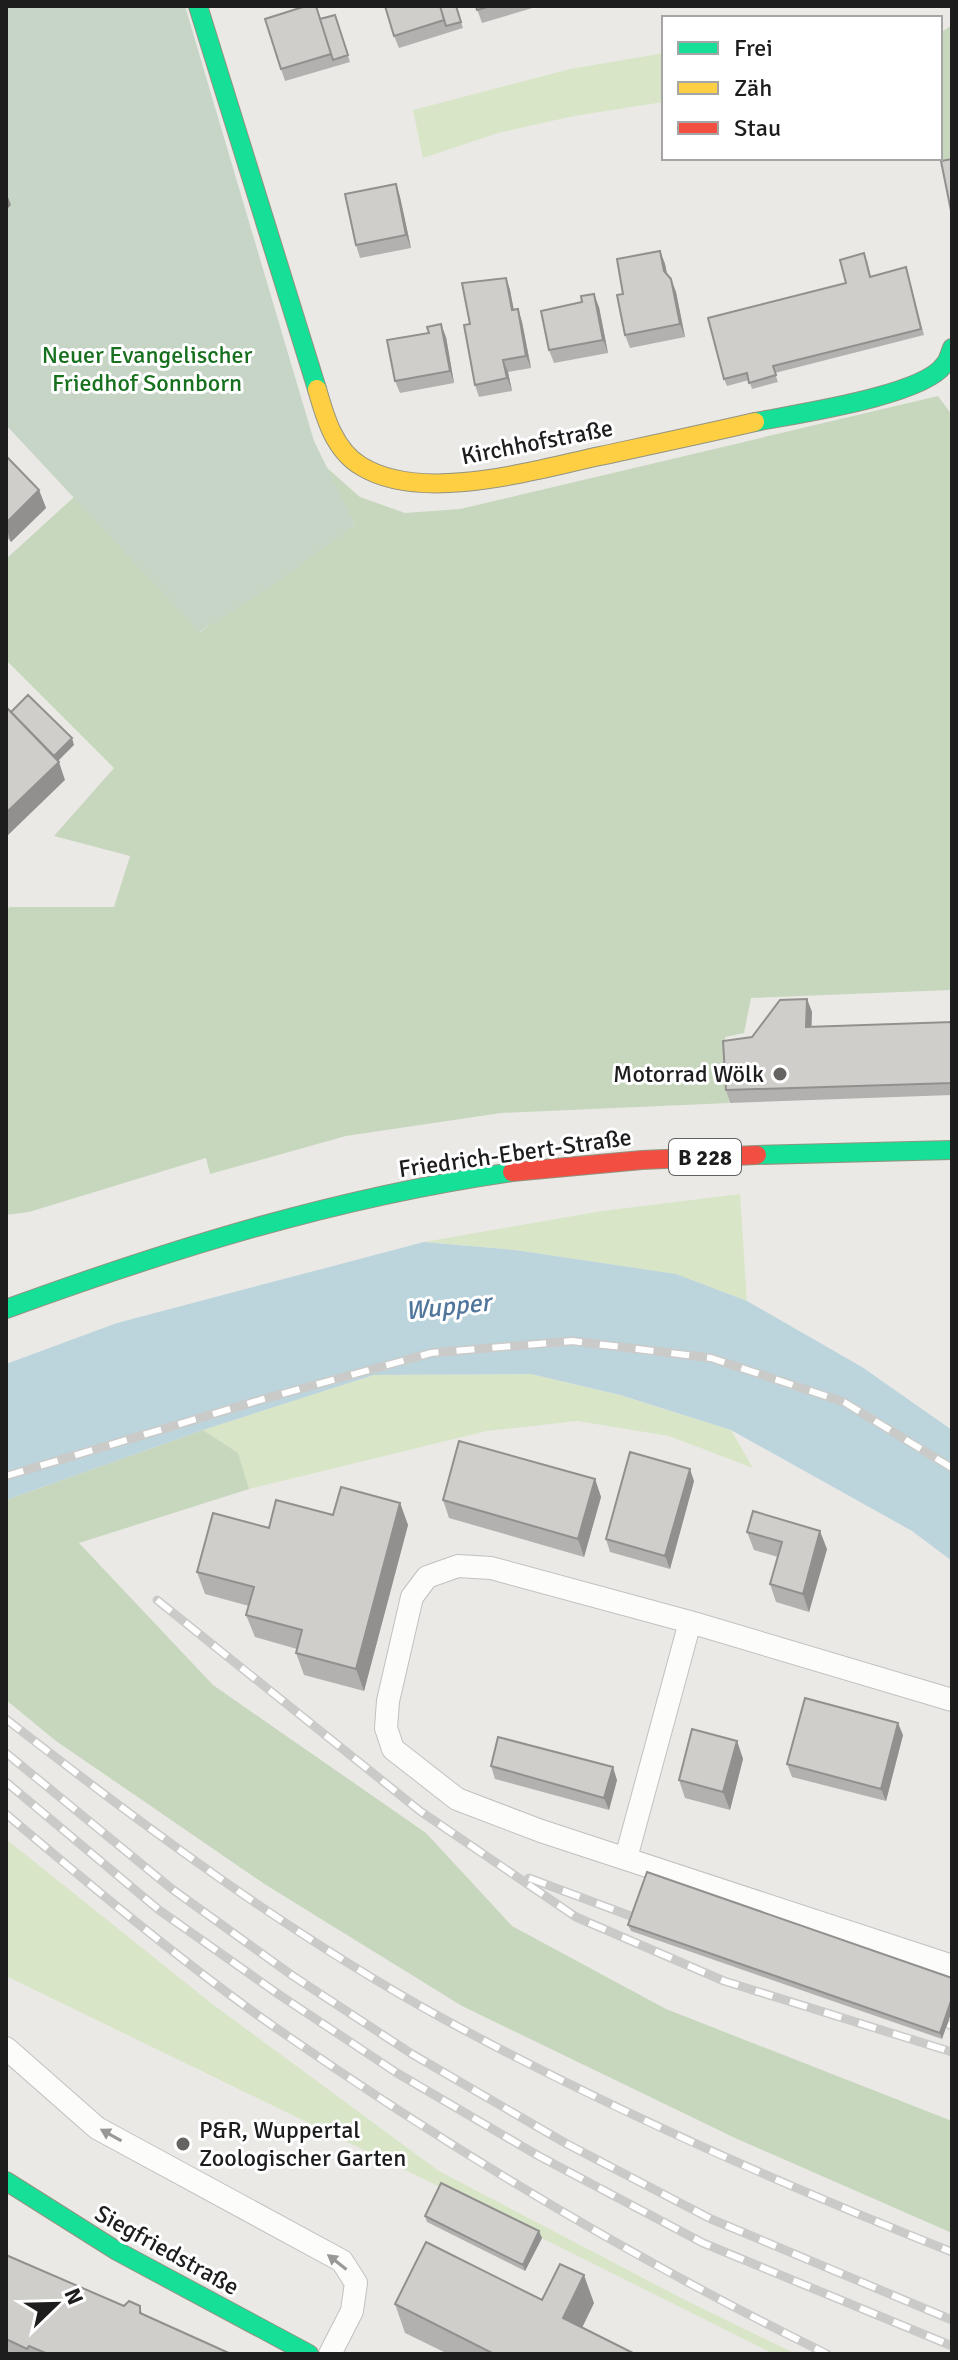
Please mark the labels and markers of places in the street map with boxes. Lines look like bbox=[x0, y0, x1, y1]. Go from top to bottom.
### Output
place label: Motorrad Wölk bbox=[613, 1059, 764, 1089]
marker: Motorrad Wölk bbox=[771, 1065, 789, 1083]
place label: P&R, Wuppertal Zoologischer Garten bbox=[199, 2115, 406, 2173]
marker: P&R, Wuppertal Zoologischer Garten bbox=[174, 2135, 192, 2153]

